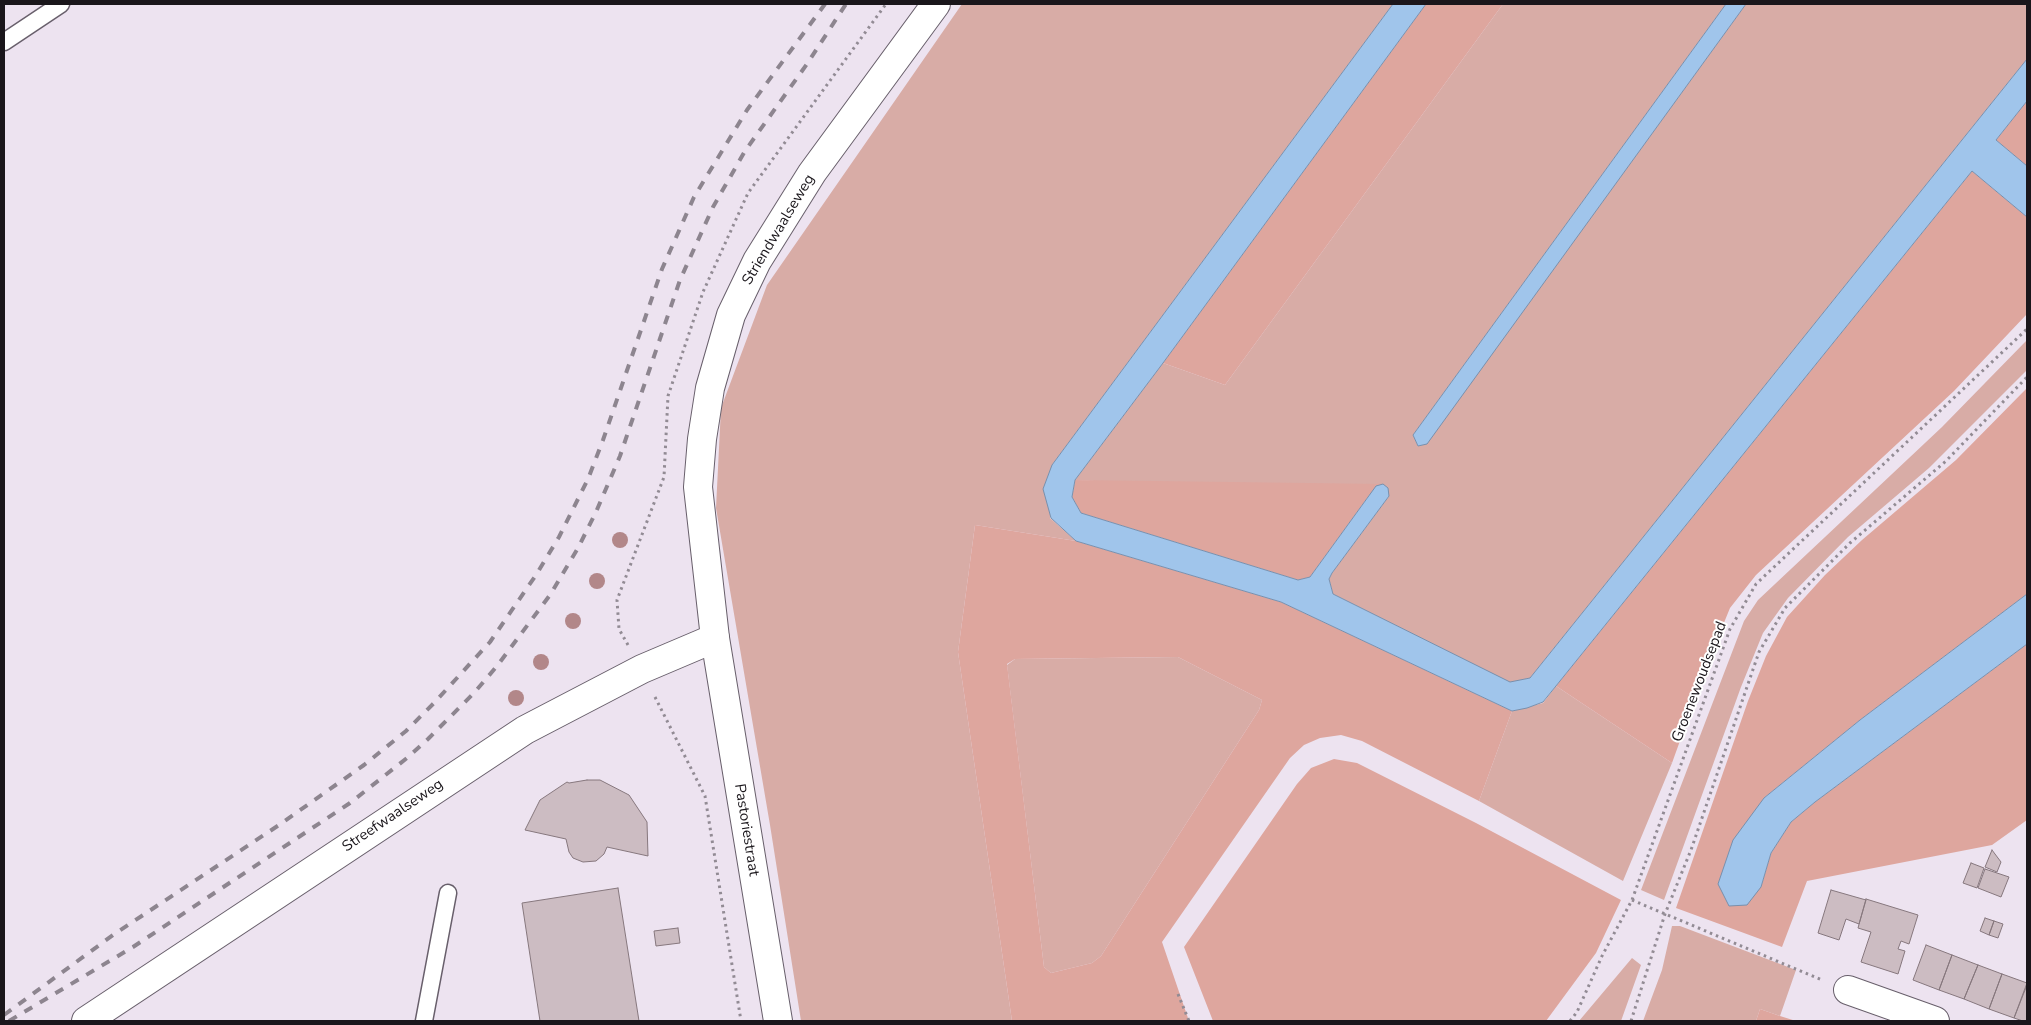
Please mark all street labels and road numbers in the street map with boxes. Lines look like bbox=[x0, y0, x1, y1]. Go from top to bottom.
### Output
street label: Striendwaalseweg bbox=[739, 172, 819, 288]
street label: Groenewoudsepad bbox=[1669, 619, 1731, 745]
street label: Streefwaalseweg bbox=[339, 776, 447, 856]
street label: Pastoriestraat bbox=[730, 782, 762, 878]

